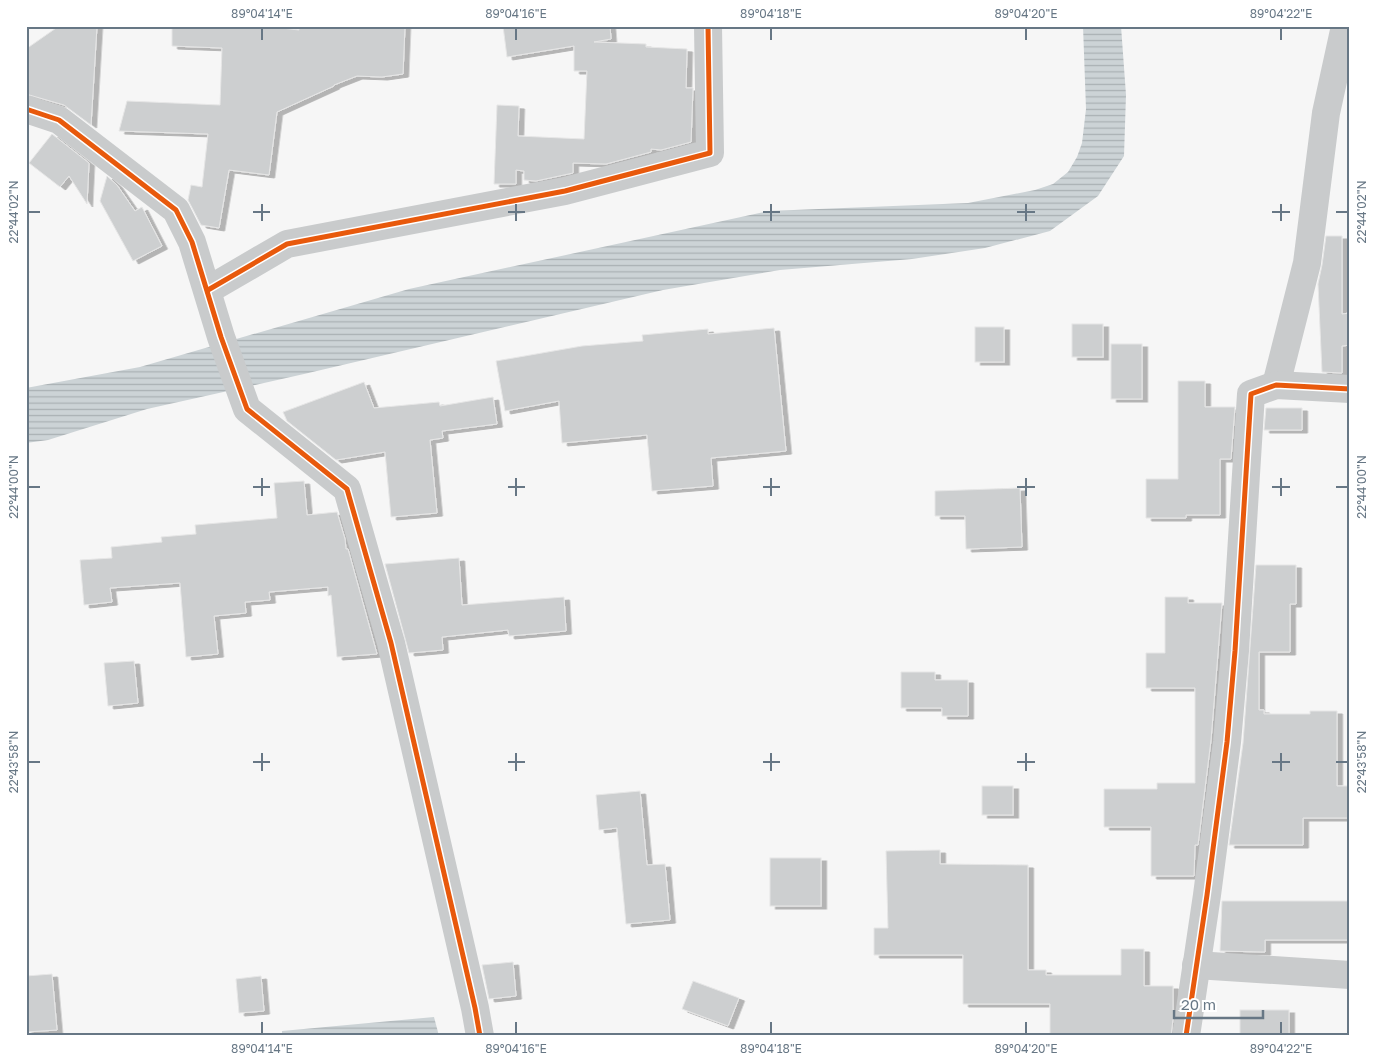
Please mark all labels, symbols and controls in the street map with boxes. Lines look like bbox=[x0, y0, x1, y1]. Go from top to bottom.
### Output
text: 89°04'14"E bbox=[231, 6, 293, 21]
text: 89°04'16"E bbox=[485, 6, 547, 21]
text: 89°04'18"E bbox=[740, 6, 802, 21]
text: 89°04'20"E bbox=[994, 6, 1058, 21]
text: 89°04'22"E bbox=[1250, 6, 1312, 21]
text: 22°44'02"N bbox=[6, 180, 21, 244]
text: 22°44'02"N bbox=[1354, 180, 1369, 244]
text: 22°44'00"N bbox=[6, 455, 21, 519]
text: 22°44'00"N bbox=[1354, 455, 1369, 519]
text: 22°43'58"N bbox=[6, 731, 21, 793]
text: 22°43'58"N bbox=[1354, 731, 1369, 793]
scale bar bbox=[1174, 987, 1262, 1019]
text: 20 m bbox=[1181, 995, 1216, 1013]
text: 89°04'14"E bbox=[231, 1041, 293, 1056]
text: 89°04'16"E bbox=[485, 1041, 547, 1056]
text: 89°04'18"E bbox=[740, 1041, 802, 1056]
text: 89°04'20"E bbox=[994, 1041, 1058, 1056]
text: 89°04'22"E bbox=[1250, 1041, 1312, 1056]

